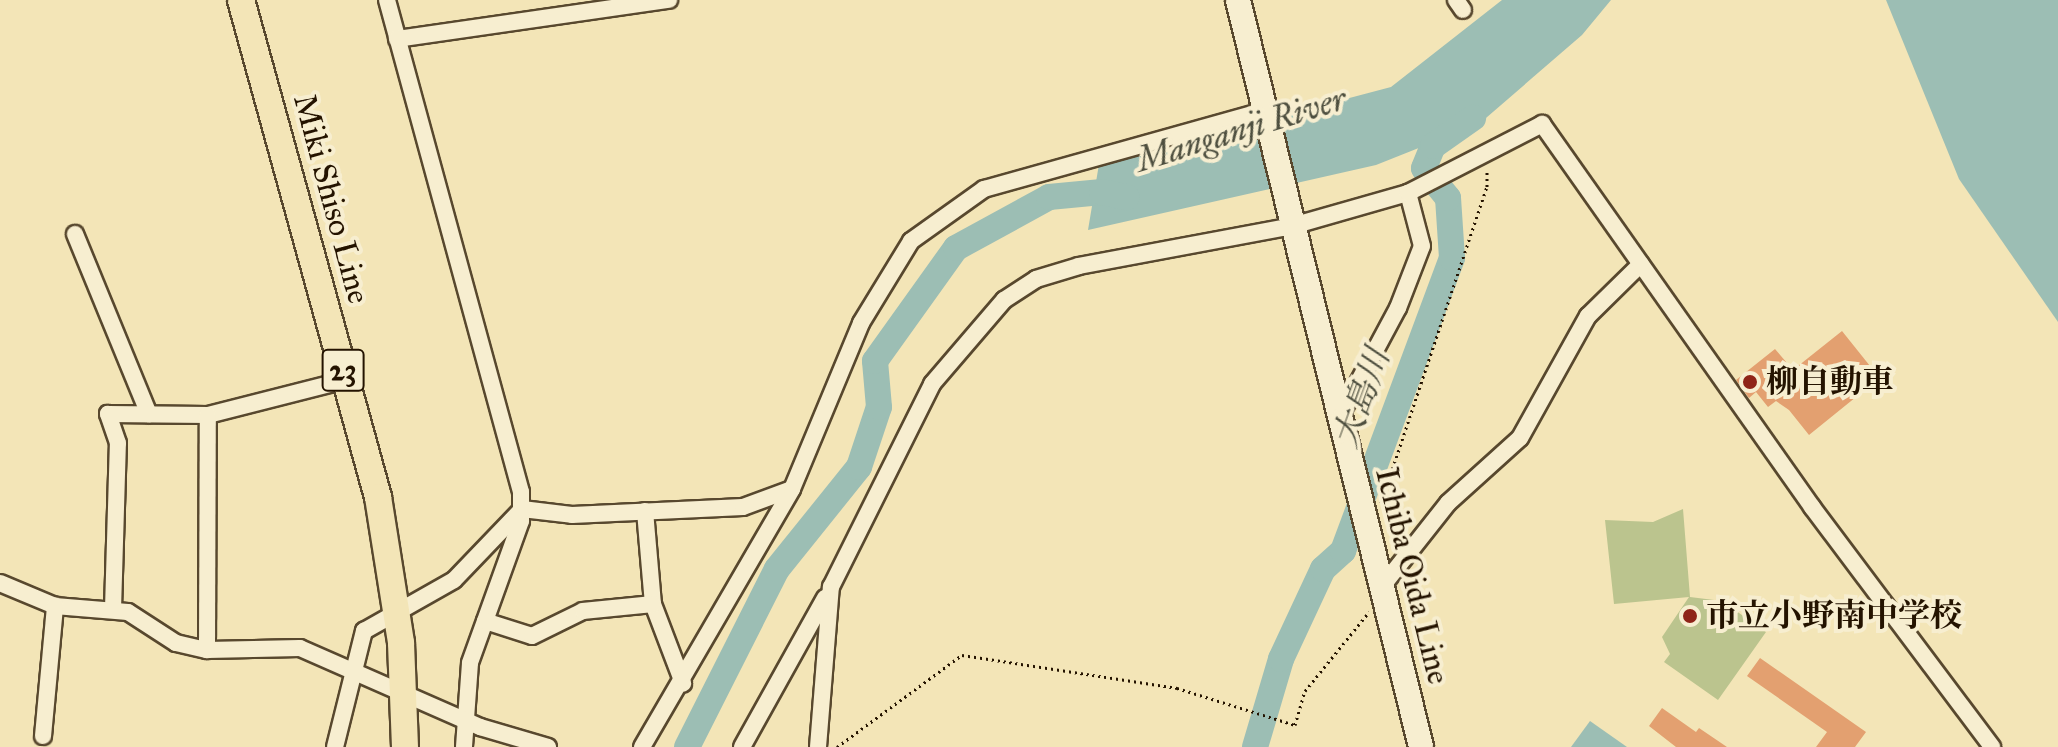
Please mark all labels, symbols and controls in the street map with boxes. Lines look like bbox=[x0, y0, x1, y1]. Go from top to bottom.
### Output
water label: Manganji River bbox=[1131, 78, 1351, 180]
street label: Miki Shiso Line bbox=[285, 90, 377, 308]
water label: 大島川 bbox=[1324, 343, 1398, 453]
road number: 23 bbox=[321, 344, 365, 396]
place label: 柳自動車 bbox=[1766, 363, 1894, 401]
marker: 柳自動車 bbox=[1741, 373, 1759, 391]
street label: Ichiba Oida Line bbox=[1367, 464, 1457, 688]
place label: 市立小野南中学校 bbox=[1706, 597, 1962, 635]
marker: 市立小野南中学校 bbox=[1681, 607, 1699, 625]

